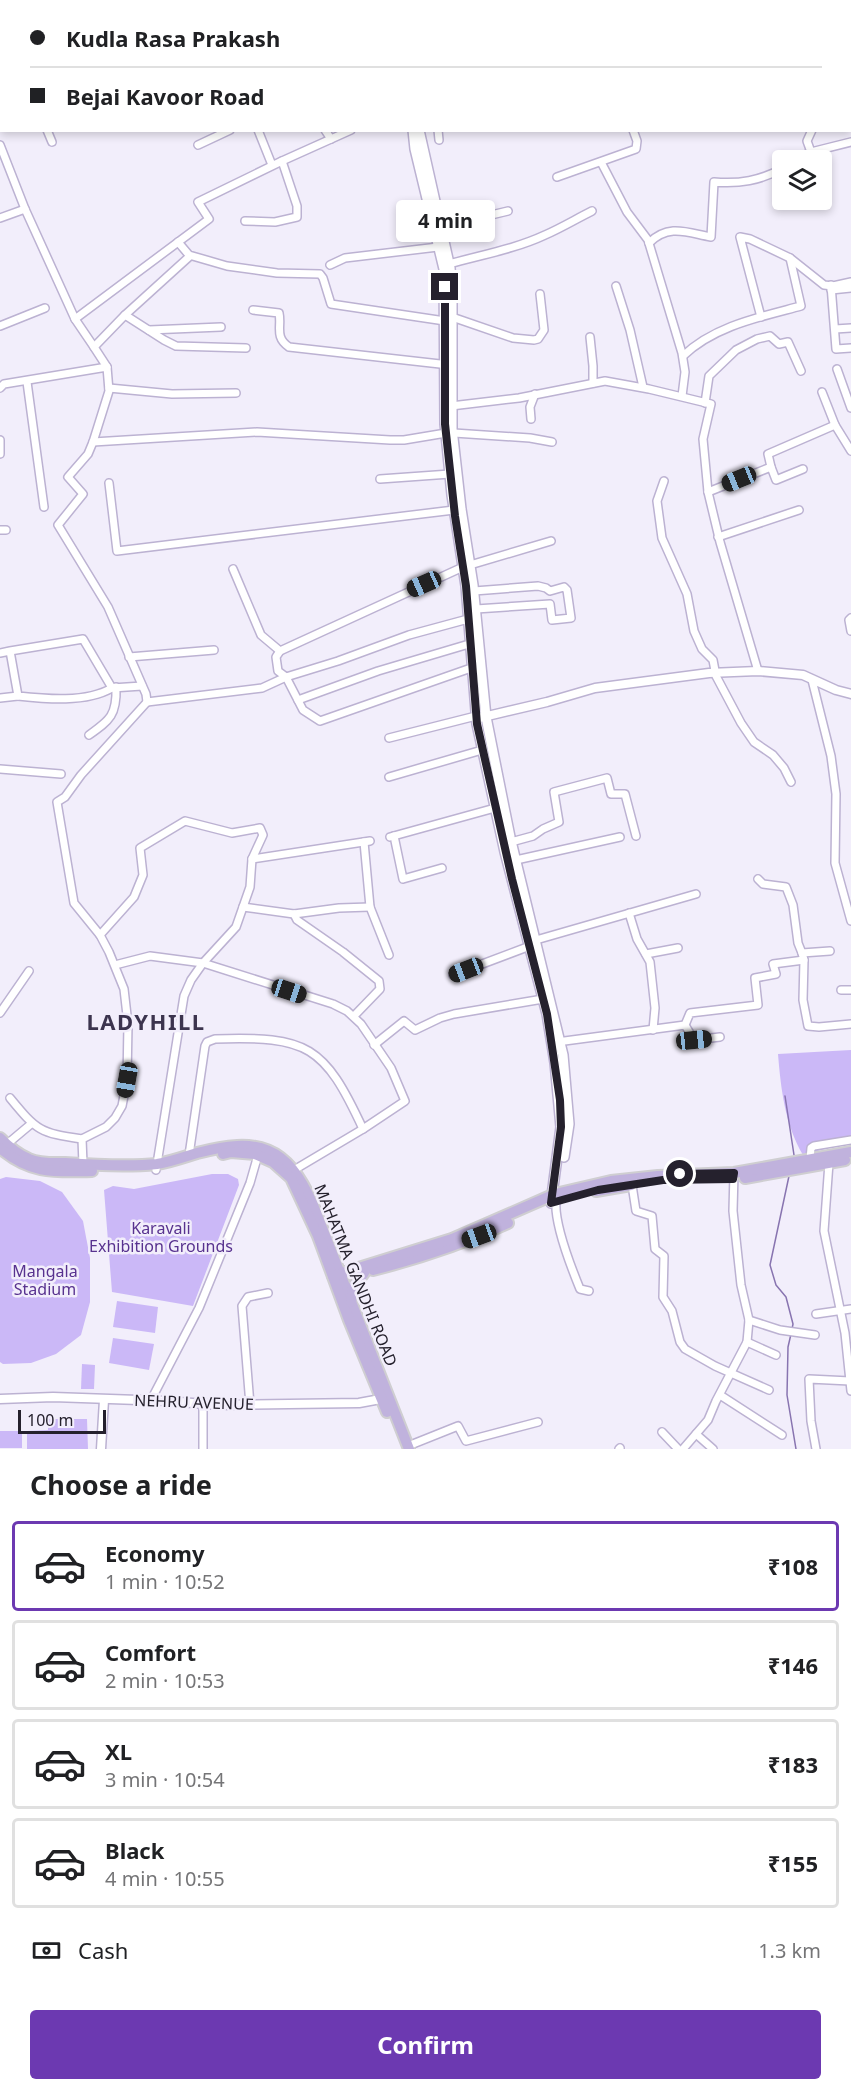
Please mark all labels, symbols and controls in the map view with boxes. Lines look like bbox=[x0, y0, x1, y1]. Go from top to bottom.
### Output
text: Kudla Rasa Prakash bbox=[66, 23, 280, 53]
text: Bejai Kavoor Road bbox=[66, 81, 264, 111]
map controls bbox=[772, 150, 832, 210]
button: layers bbox=[772, 150, 832, 210]
callout: 4 min bbox=[396, 200, 494, 242]
text: 4 min bbox=[418, 207, 473, 234]
route end bbox=[431, 273, 458, 300]
car bbox=[719, 464, 759, 494]
car bbox=[404, 568, 444, 600]
car bbox=[446, 955, 486, 985]
car bbox=[269, 977, 309, 1005]
district label: LADYHILL bbox=[86, 1006, 206, 1036]
car bbox=[675, 1029, 713, 1051]
car bbox=[115, 1061, 139, 1099]
route start bbox=[666, 1160, 693, 1187]
street label: MAHATMA GANDHI ROAD bbox=[309, 1181, 403, 1369]
park label: Karavali Exhibition Grounds bbox=[89, 1217, 233, 1257]
car bbox=[459, 1221, 499, 1251]
park label: Mangala Stadium bbox=[12, 1260, 78, 1300]
street label: NEHRU AVENUE bbox=[134, 1389, 254, 1415]
scale bar bbox=[18, 1407, 106, 1434]
text: 100 m bbox=[27, 1409, 74, 1431]
text: Choose a ride bbox=[30, 1466, 212, 1503]
text: Economy bbox=[105, 1538, 204, 1568]
icon: car bbox=[33, 1539, 87, 1593]
text: ₹108 bbox=[768, 1551, 818, 1581]
text: 1 min · 10:52 bbox=[105, 1568, 225, 1595]
text: Comfort bbox=[105, 1637, 196, 1667]
icon: car bbox=[33, 1638, 87, 1692]
text: ₹146 bbox=[768, 1650, 818, 1680]
text: 2 min · 10:53 bbox=[105, 1667, 225, 1694]
text: XL bbox=[105, 1736, 132, 1766]
icon: car bbox=[33, 1737, 87, 1791]
text: ₹183 bbox=[768, 1749, 818, 1779]
text: 3 min · 10:54 bbox=[105, 1766, 225, 1793]
text: Black bbox=[105, 1835, 164, 1865]
icon: car bbox=[33, 1836, 87, 1890]
text: ₹155 bbox=[768, 1848, 818, 1878]
text: 4 min · 10:55 bbox=[105, 1865, 225, 1892]
icon: cash bbox=[30, 1934, 63, 1967]
text: Cash bbox=[78, 1935, 128, 1965]
text: 1.3 km bbox=[758, 1937, 821, 1964]
button: Confirm bbox=[30, 2010, 821, 2079]

